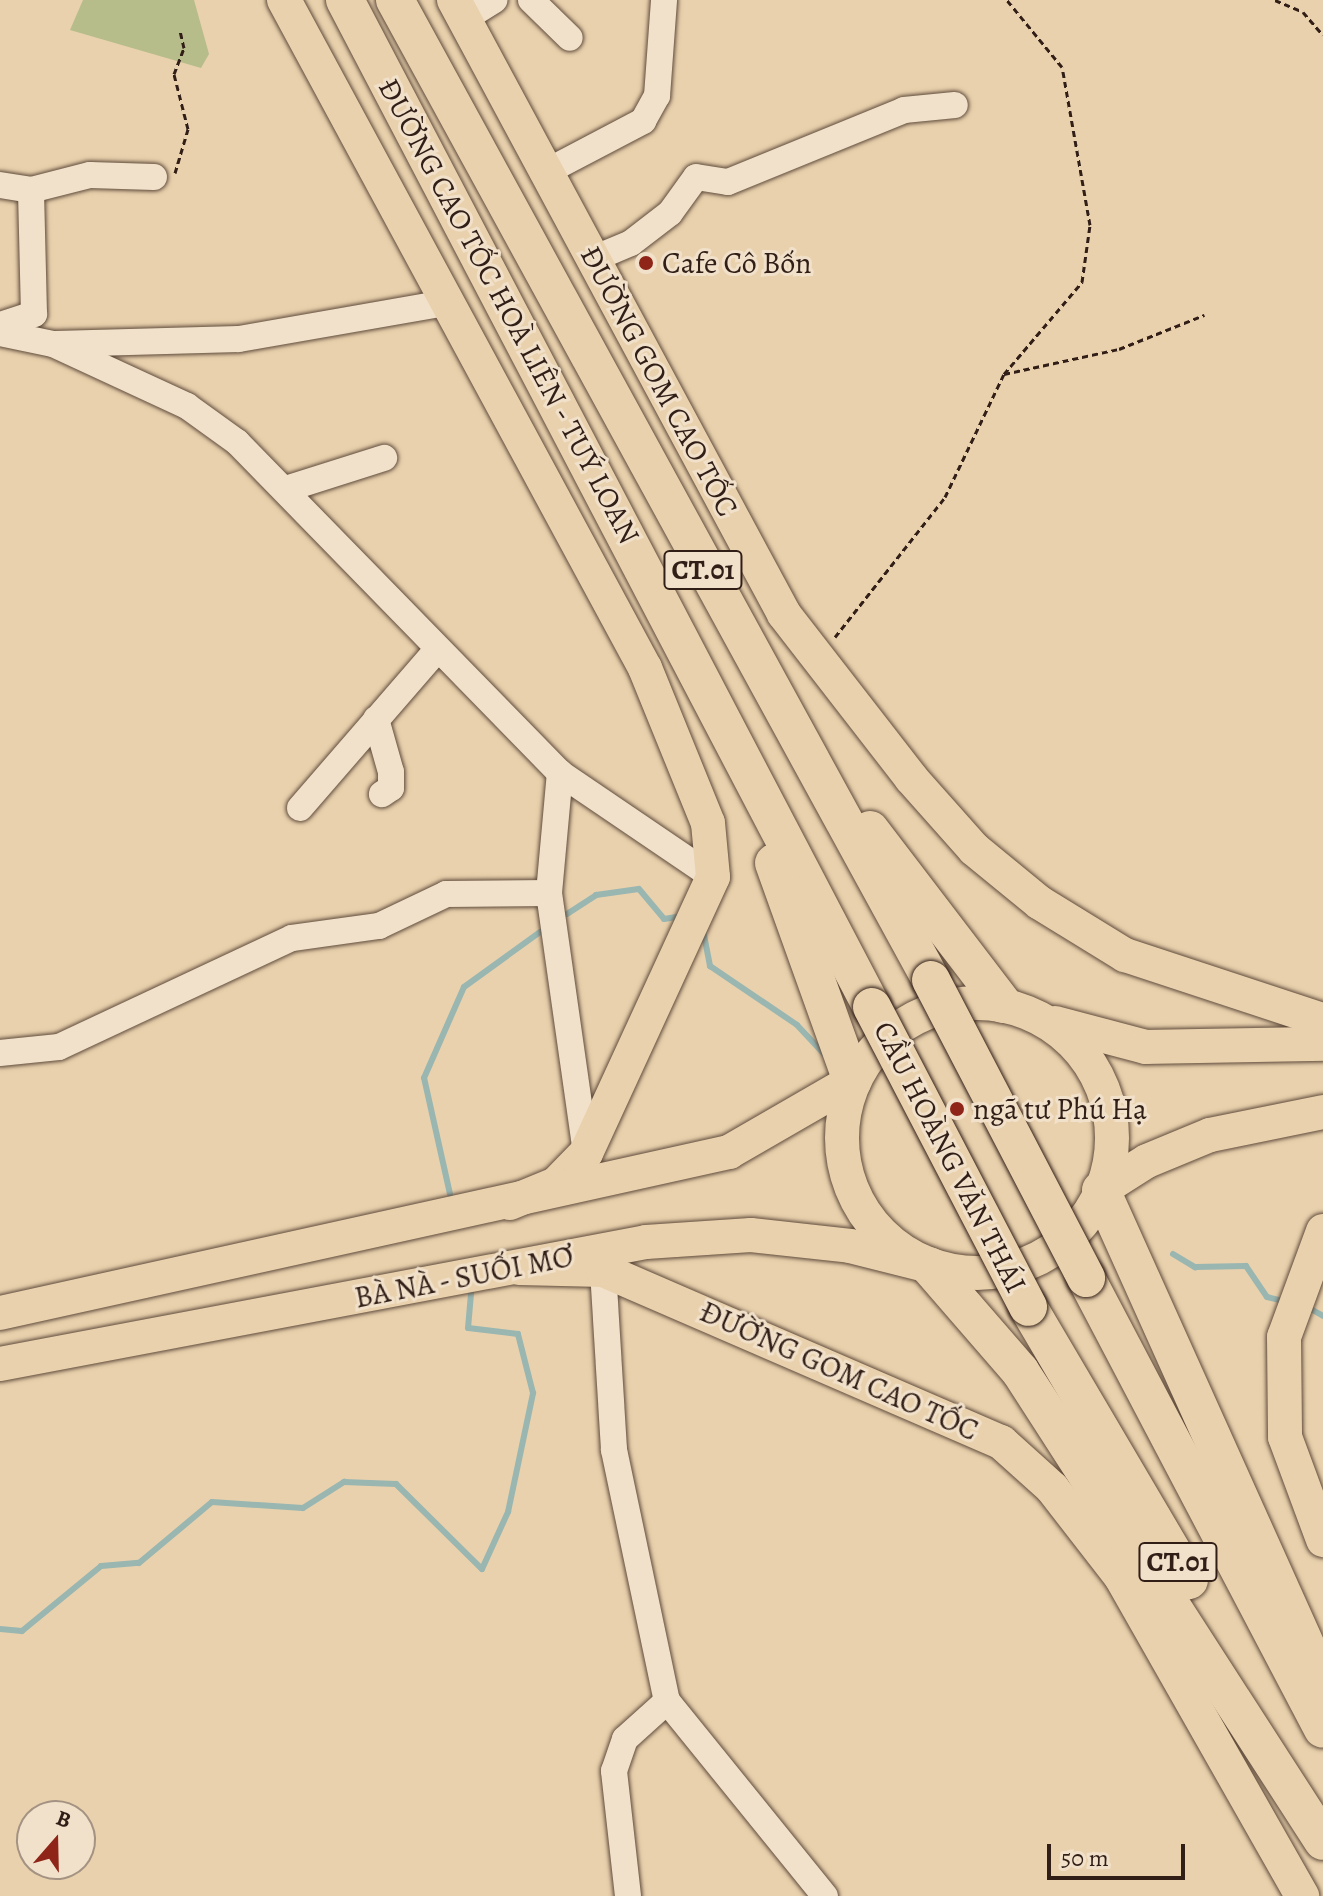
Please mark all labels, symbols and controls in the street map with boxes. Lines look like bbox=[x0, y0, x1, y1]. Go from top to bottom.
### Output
street label: ĐƯỜNG CAO TỐC HOÀ LIÊN - TUÝ LOAN bbox=[370, 72, 648, 550]
street label: ĐƯỜNG GOM CAO TỐC bbox=[572, 240, 746, 522]
place label: Cafe Cô Bốn bbox=[662, 245, 812, 281]
marker: Cafe Cô Bốn bbox=[637, 254, 655, 272]
road number: CT.01 bbox=[663, 546, 743, 594]
street label: CẦU HOÀNG VĂN THÁI bbox=[866, 1015, 1034, 1299]
place label: ngã tư Phú Hạ bbox=[973, 1091, 1147, 1127]
marker: ngã tư Phú Hạ bbox=[948, 1100, 966, 1118]
street label: BÀ NÀ - SUỐI MƠ bbox=[351, 1238, 577, 1316]
street label: ĐƯỜNG GOM CAO TỐC bbox=[694, 1293, 984, 1449]
road number: CT.01 bbox=[1138, 1538, 1218, 1586]
north arrow bbox=[16, 1800, 96, 1880]
text: B bbox=[52, 1803, 75, 1836]
scale bar bbox=[1051, 1828, 1189, 1878]
text: 50 m bbox=[1061, 1842, 1109, 1874]

